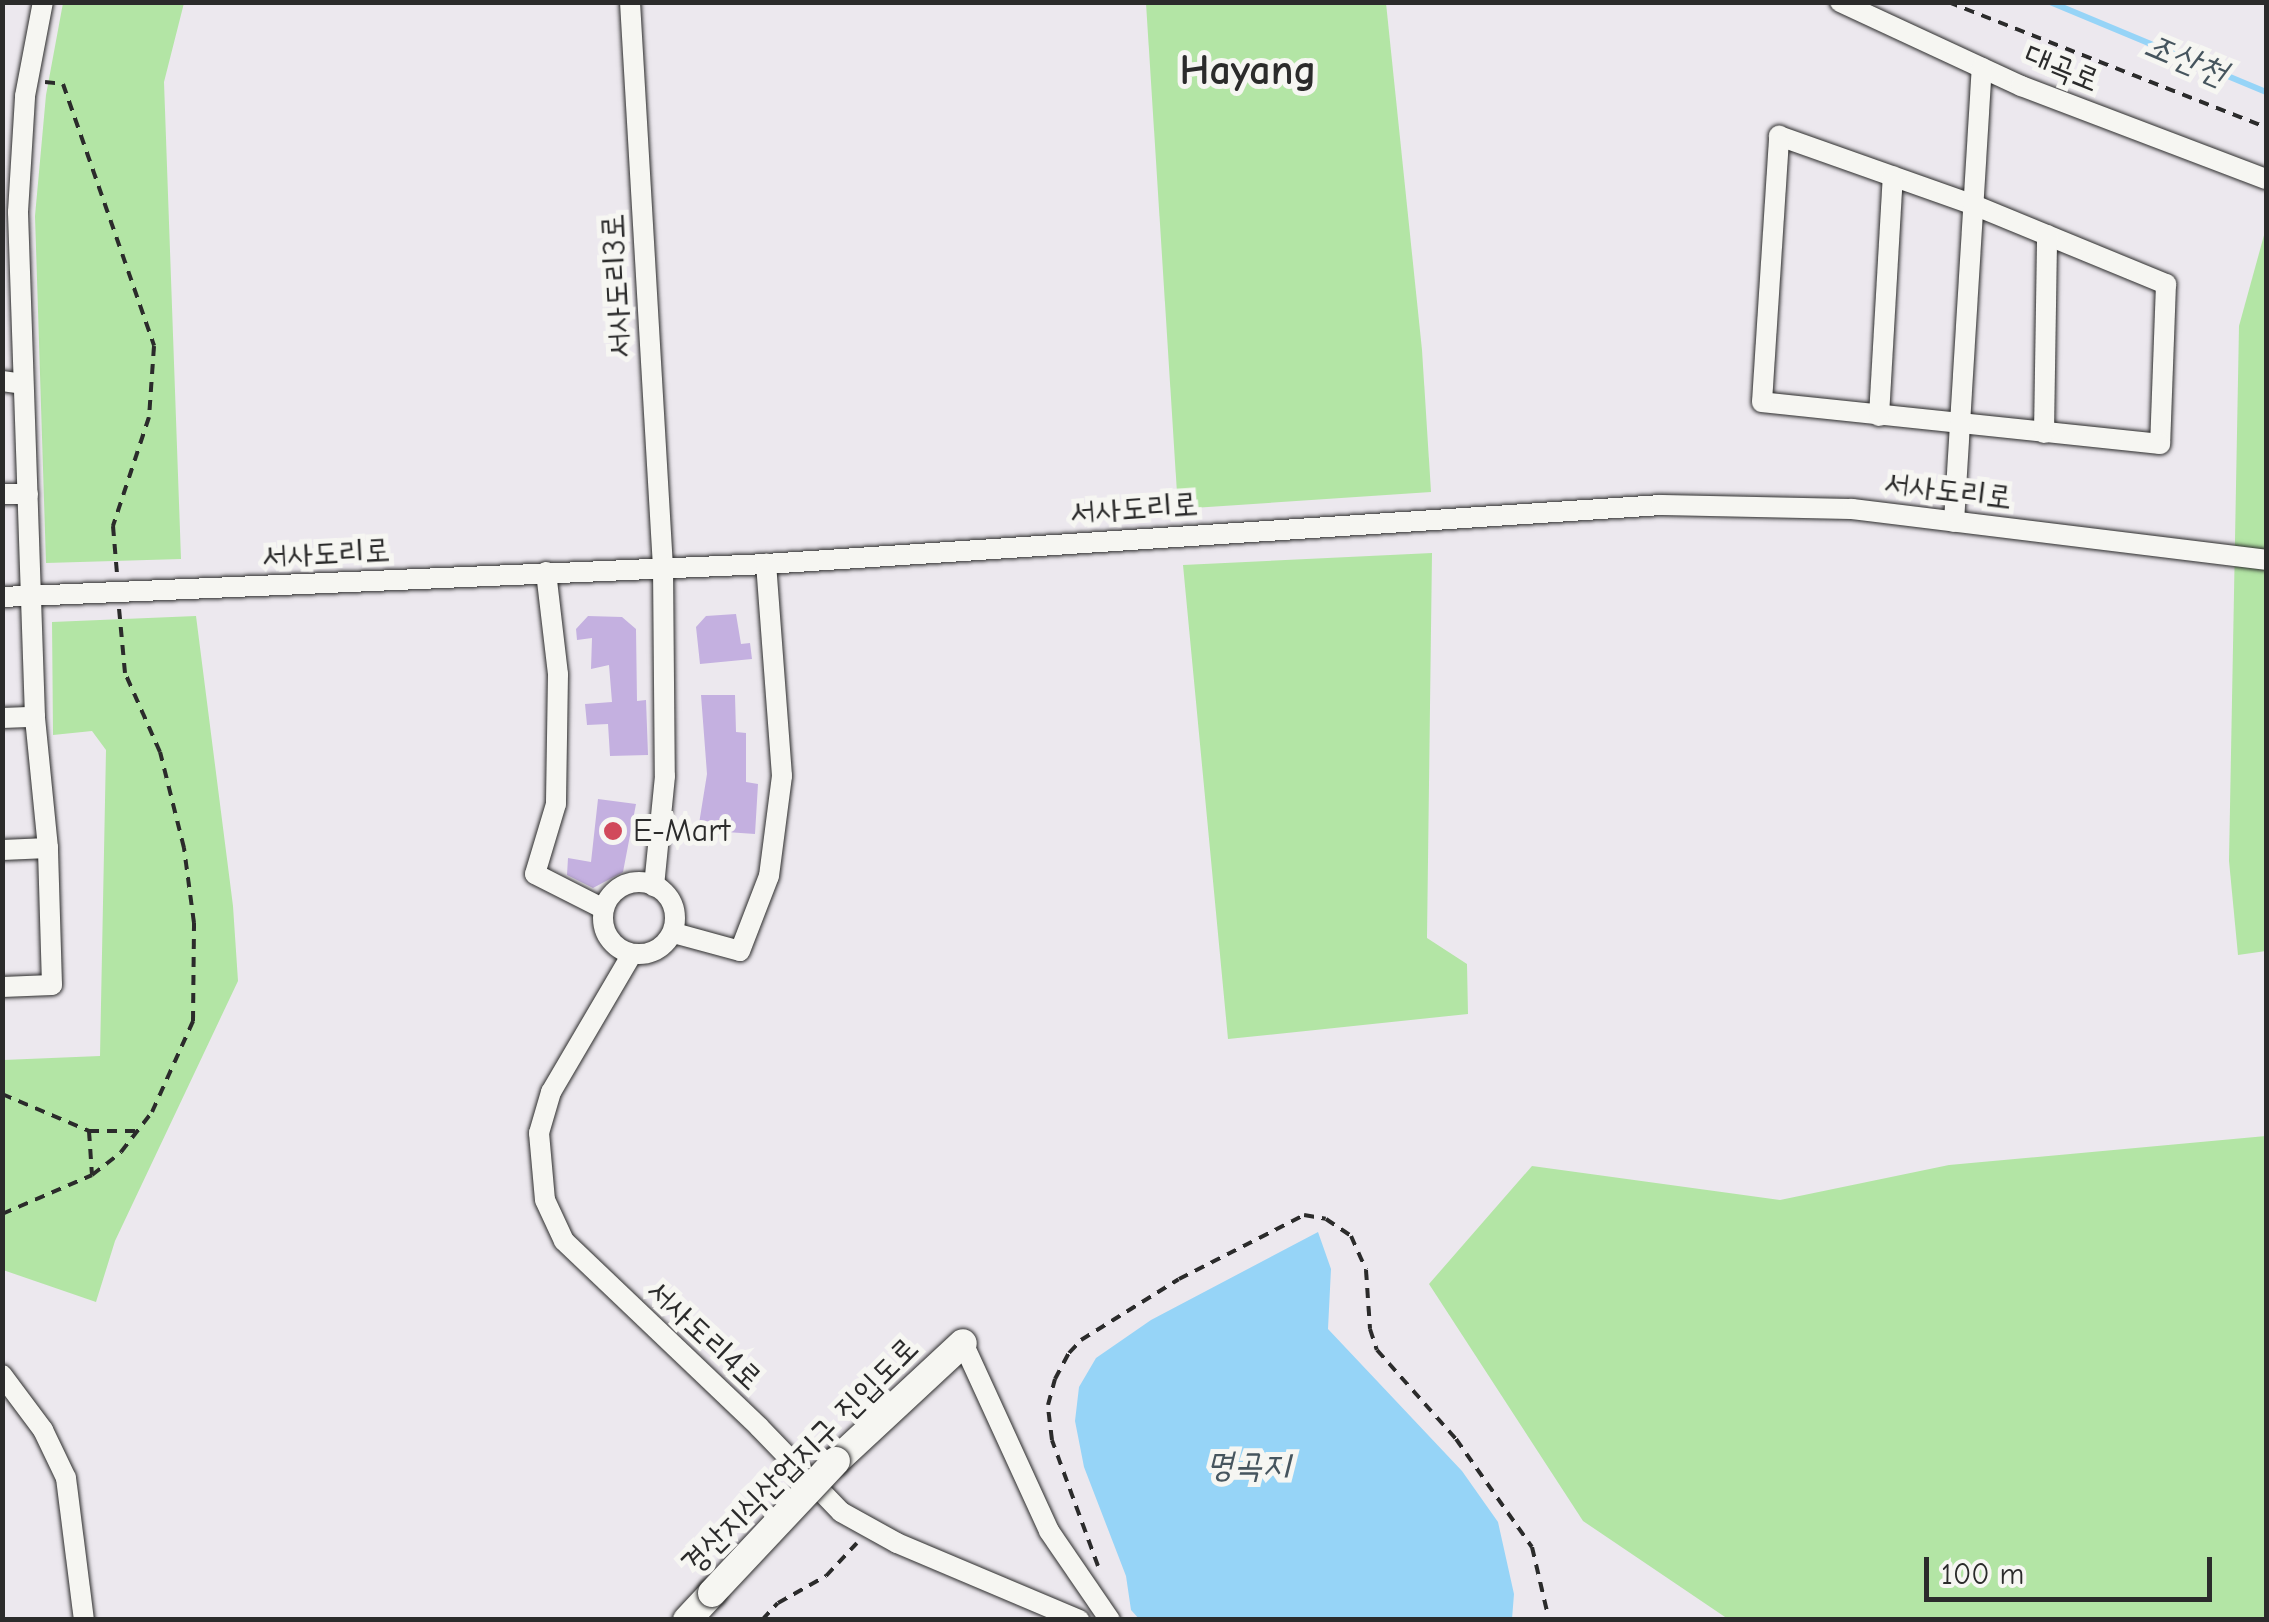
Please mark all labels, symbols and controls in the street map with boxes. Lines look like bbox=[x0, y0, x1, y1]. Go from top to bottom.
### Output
water label: 조산천 bbox=[2139, 23, 2233, 95]
street label: 대곡로 bbox=[2019, 36, 2105, 100]
district label: Hayang bbox=[1179, 46, 1317, 96]
street label: 서사도리3로 bbox=[594, 213, 640, 359]
street label: 서사도리로 bbox=[1882, 464, 2014, 518]
street label: 서사도리로 bbox=[1068, 485, 1200, 533]
street label: 서사도리로 bbox=[261, 531, 391, 577]
place label: E-Mart bbox=[633, 812, 730, 850]
marker: E-Mart bbox=[602, 820, 624, 842]
street label: 서사도리4로 bbox=[638, 1272, 770, 1398]
street label: 경산지식산업지구 진입도로 bbox=[673, 1329, 927, 1583]
water label: 명곡지 bbox=[1206, 1444, 1290, 1486]
scale bar bbox=[1929, 1537, 2216, 1599]
text: 100 m bbox=[1941, 1557, 2024, 1592]

